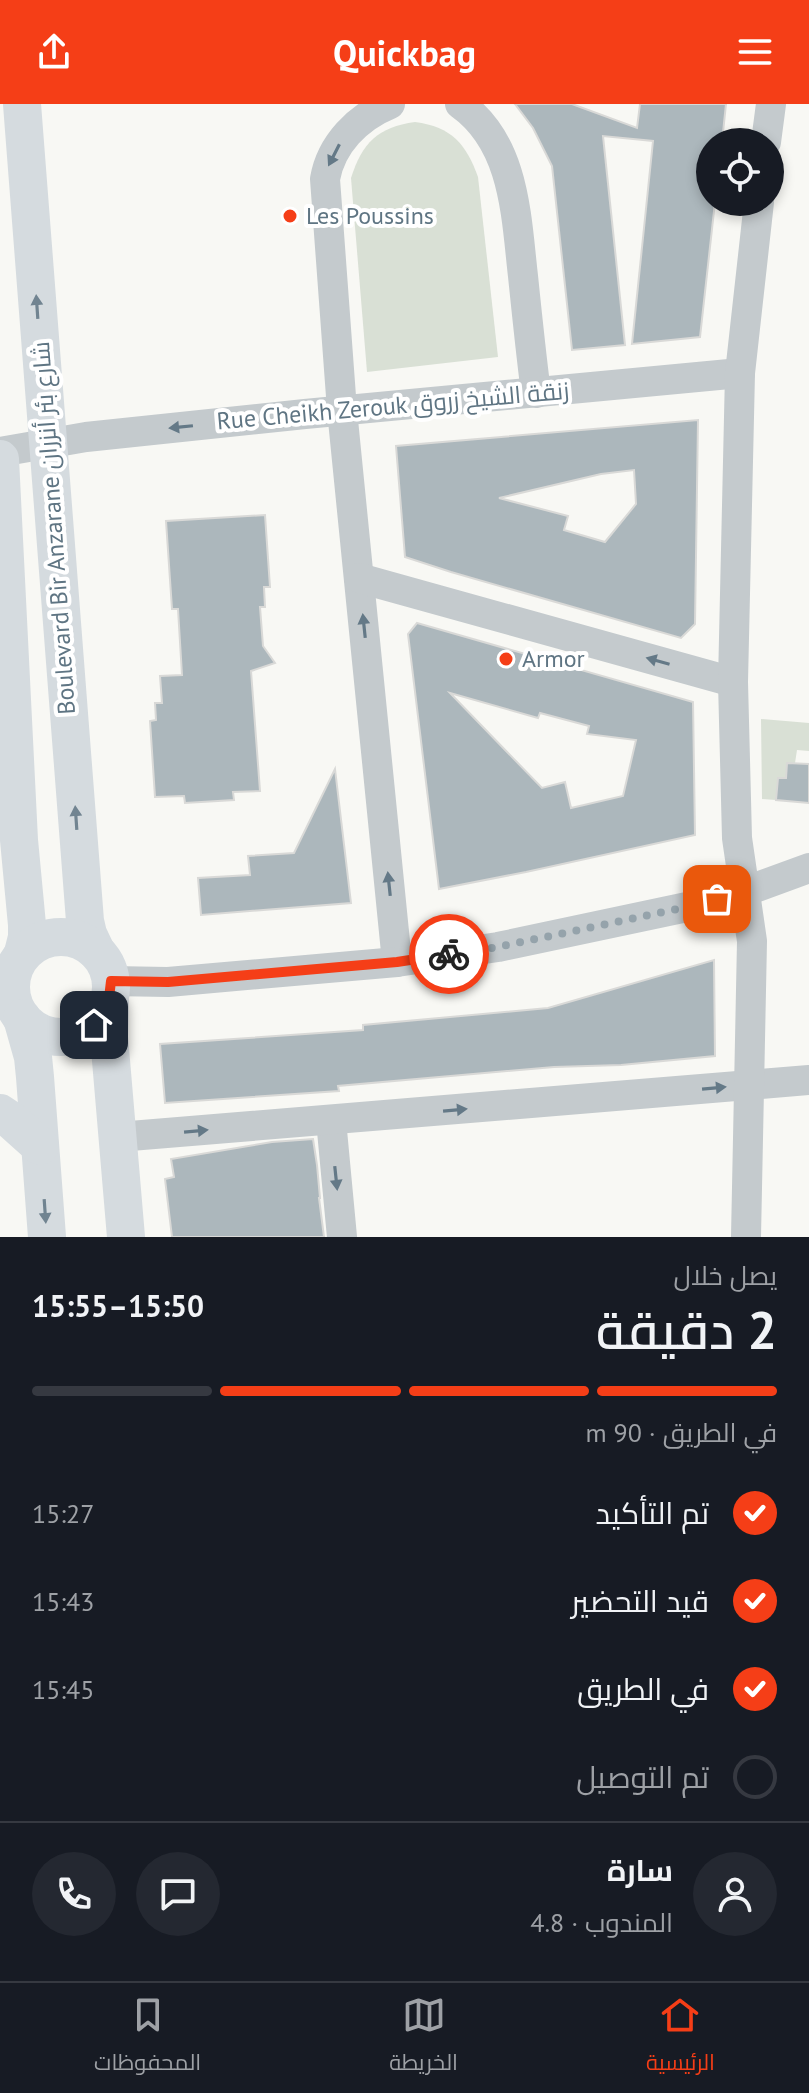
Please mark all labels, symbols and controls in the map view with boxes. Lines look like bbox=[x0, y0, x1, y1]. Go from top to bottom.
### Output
text: Quickbag bbox=[333, 29, 476, 76]
icon: share bbox=[32, 30, 76, 74]
icon: menu bbox=[733, 30, 777, 74]
map controls bbox=[696, 128, 784, 216]
button: locate bbox=[696, 128, 784, 216]
one-way arrow bbox=[328, 143, 341, 166]
place label: Les Poussins bbox=[306, 200, 434, 231]
marker: Les Poussins bbox=[281, 207, 299, 225]
one-way arrow bbox=[30, 294, 43, 319]
street label: Boulevard Bir Anzarane شارع بئر أنزران bbox=[25, 340, 83, 716]
street label: Rue Cheikh Zerouk زنقة الشيخ زروق bbox=[215, 375, 571, 437]
one-way arrow bbox=[168, 420, 193, 433]
one-way arrow bbox=[357, 613, 370, 638]
place label: Armor bbox=[522, 643, 585, 674]
marker: Armor bbox=[497, 650, 515, 668]
one-way arrow bbox=[645, 654, 669, 667]
one-way arrow bbox=[70, 805, 83, 830]
pin bbox=[683, 865, 751, 933]
one-way arrow bbox=[383, 871, 396, 896]
icon: bag bbox=[695, 877, 739, 921]
courier bbox=[409, 914, 489, 994]
icon: bike bbox=[427, 932, 471, 976]
pin bbox=[60, 991, 128, 1059]
icon: home bbox=[72, 1003, 116, 1047]
one-way arrow bbox=[702, 1081, 727, 1094]
one-way arrow bbox=[443, 1103, 468, 1116]
one-way arrow bbox=[184, 1124, 209, 1137]
one-way arrow bbox=[330, 1166, 343, 1191]
one-way arrow bbox=[39, 1199, 52, 1224]
text: يصل خلال bbox=[674, 1259, 777, 1292]
text: 15:50–15:55 bbox=[32, 1286, 204, 1325]
text: 2 دقيقة bbox=[596, 1296, 777, 1363]
text: في الطريق · 90 m bbox=[586, 1416, 777, 1449]
icon: check bbox=[733, 1491, 777, 1535]
text: تم التأكيد bbox=[596, 1493, 709, 1532]
text: 15:27 bbox=[32, 1497, 94, 1530]
icon: check bbox=[733, 1579, 777, 1623]
text: قيد التحضير bbox=[571, 1581, 709, 1620]
text: 15:43 bbox=[32, 1585, 94, 1618]
icon: check bbox=[733, 1667, 777, 1711]
text: في الطريق bbox=[577, 1669, 709, 1708]
text: 15:45 bbox=[32, 1673, 94, 1706]
text: تم التوصيل bbox=[576, 1757, 709, 1796]
text: سارة bbox=[607, 1850, 673, 1889]
button: phone bbox=[32, 1852, 116, 1936]
button: chat bbox=[136, 1852, 220, 1936]
button: person bbox=[693, 1852, 777, 1936]
text: المندوب · 4.8 bbox=[530, 1906, 673, 1939]
tab: المحفوظات bbox=[94, 1993, 201, 2083]
tab: الخريطة bbox=[389, 1993, 458, 2083]
tab: الرئيسية bbox=[646, 1993, 715, 2083]

